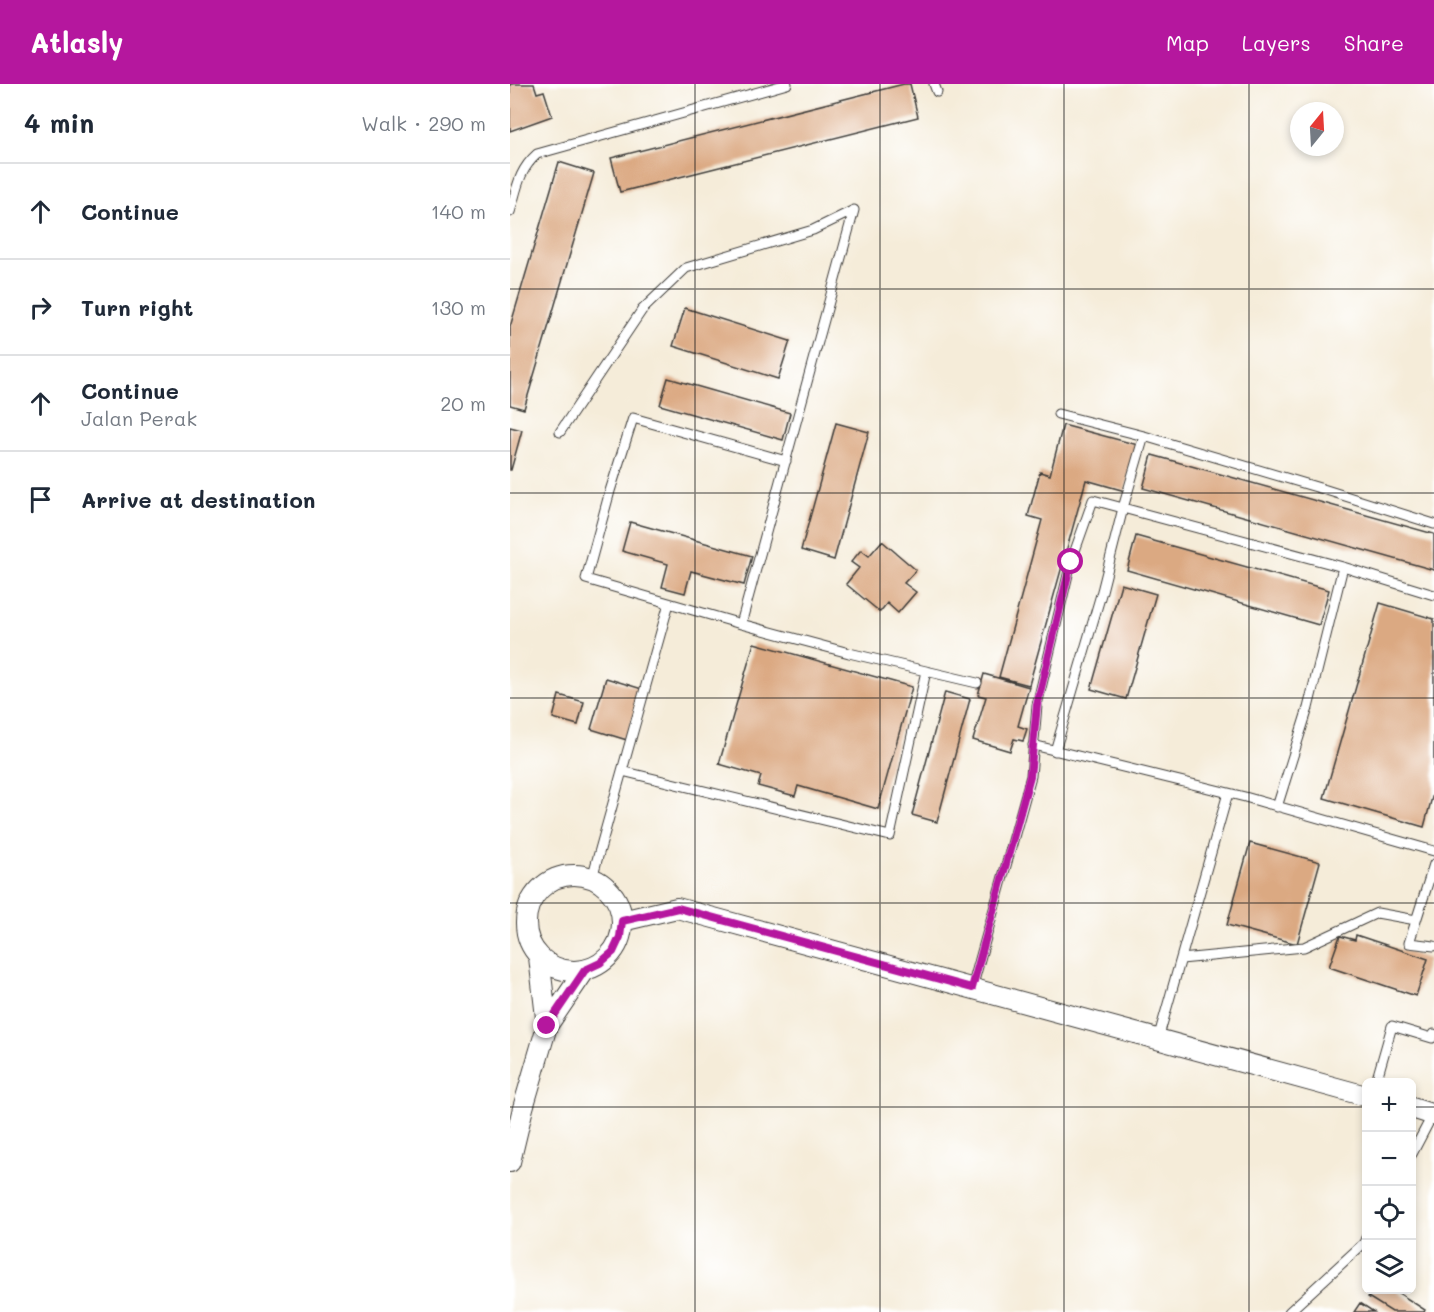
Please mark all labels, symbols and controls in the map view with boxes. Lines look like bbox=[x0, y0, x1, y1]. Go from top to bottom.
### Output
text: Atlasly bbox=[30, 24, 124, 60]
text: Map bbox=[1166, 29, 1209, 56]
text: Layers bbox=[1242, 29, 1311, 56]
text: Share bbox=[1344, 29, 1404, 56]
north arrow bbox=[1290, 102, 1344, 156]
text: 4 min bbox=[24, 106, 94, 140]
text: Walk · 290 m bbox=[361, 110, 486, 136]
icon: ahead bbox=[24, 195, 57, 228]
text: Continue bbox=[81, 197, 179, 226]
text: 140 m bbox=[431, 198, 486, 224]
icon: right bbox=[24, 291, 57, 324]
text: Turn right bbox=[81, 293, 193, 322]
text: 130 m bbox=[431, 294, 486, 320]
text: Continue bbox=[81, 376, 179, 405]
icon: ahead bbox=[24, 387, 57, 420]
text: 20 m bbox=[440, 390, 486, 416]
text: Jalan Perak bbox=[81, 405, 197, 431]
icon: arrive bbox=[24, 483, 57, 516]
text: Arrive at destination bbox=[81, 485, 316, 514]
route start bbox=[1057, 548, 1083, 574]
route end bbox=[533, 1012, 559, 1038]
map controls bbox=[1362, 1078, 1416, 1294]
button: + bbox=[1362, 1078, 1416, 1132]
button: − bbox=[1362, 1132, 1416, 1186]
button: locate bbox=[1362, 1186, 1416, 1240]
button: layers bbox=[1362, 1240, 1416, 1294]

